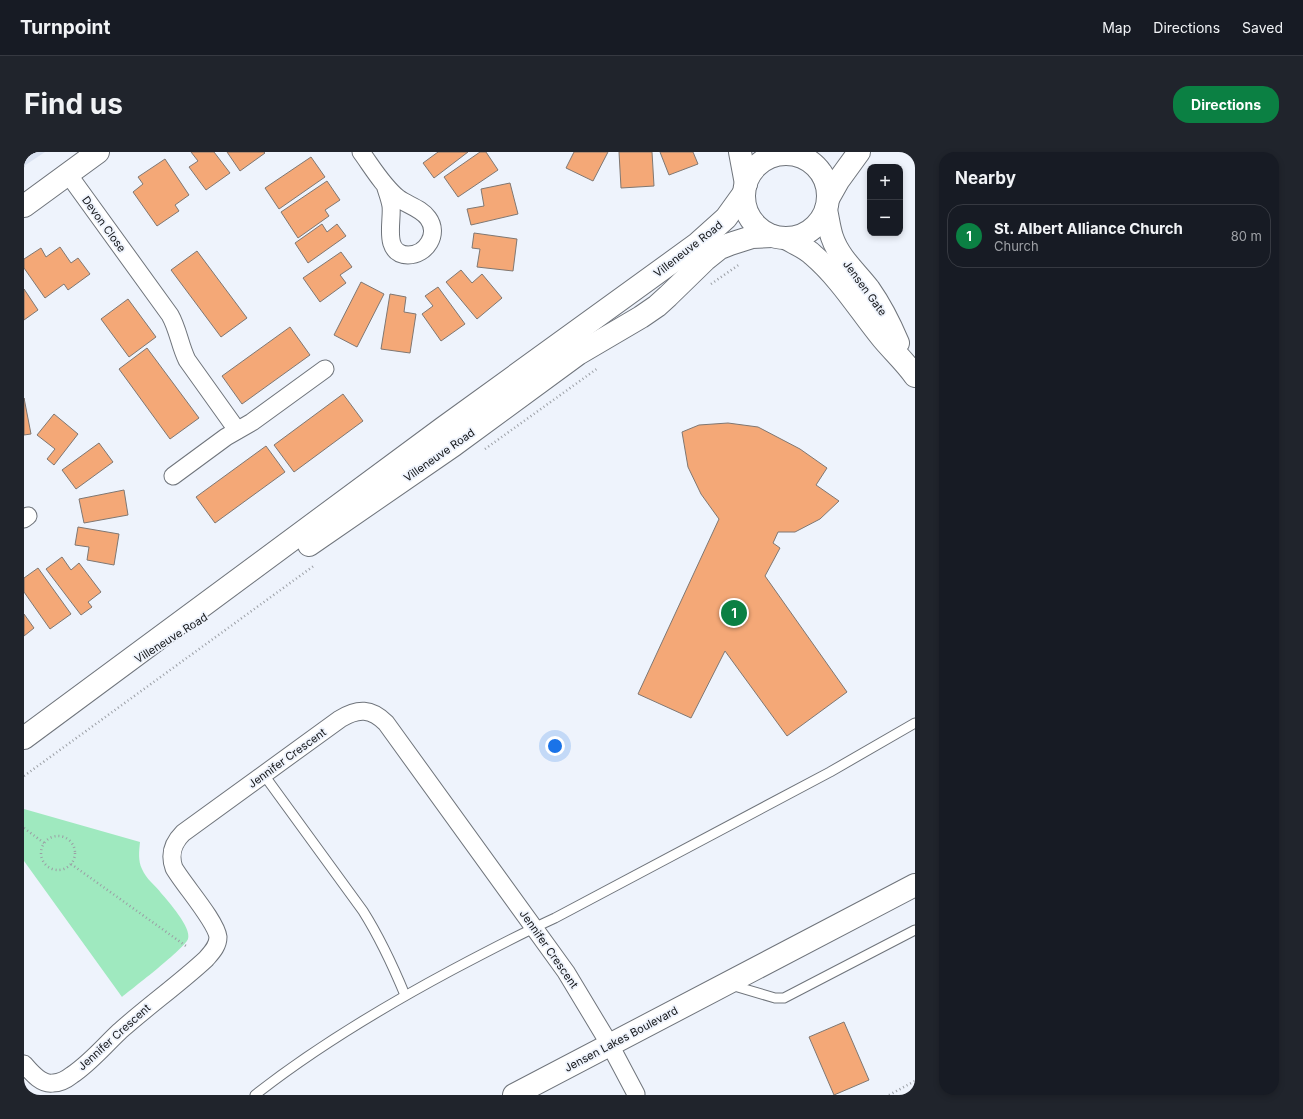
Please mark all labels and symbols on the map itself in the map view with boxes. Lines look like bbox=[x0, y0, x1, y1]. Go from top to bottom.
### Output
street label: Devon Close bbox=[79, 193, 129, 255]
street label: Villeneuve Road bbox=[651, 218, 725, 280]
street label: Jensen Gate bbox=[840, 257, 890, 319]
street label: Villeneuve Road bbox=[401, 425, 477, 485]
pin: 1 bbox=[721, 598, 747, 628]
street label: Villeneuve Road bbox=[132, 610, 210, 666]
street label: Jennifer Crescent bbox=[245, 725, 329, 791]
your location bbox=[545, 736, 565, 756]
street label: Jennifer Crescent bbox=[517, 907, 582, 991]
street label: Jennifer Crescent bbox=[75, 1000, 153, 1073]
street label: Jensen Lakes Boulevard bbox=[562, 1003, 680, 1075]

